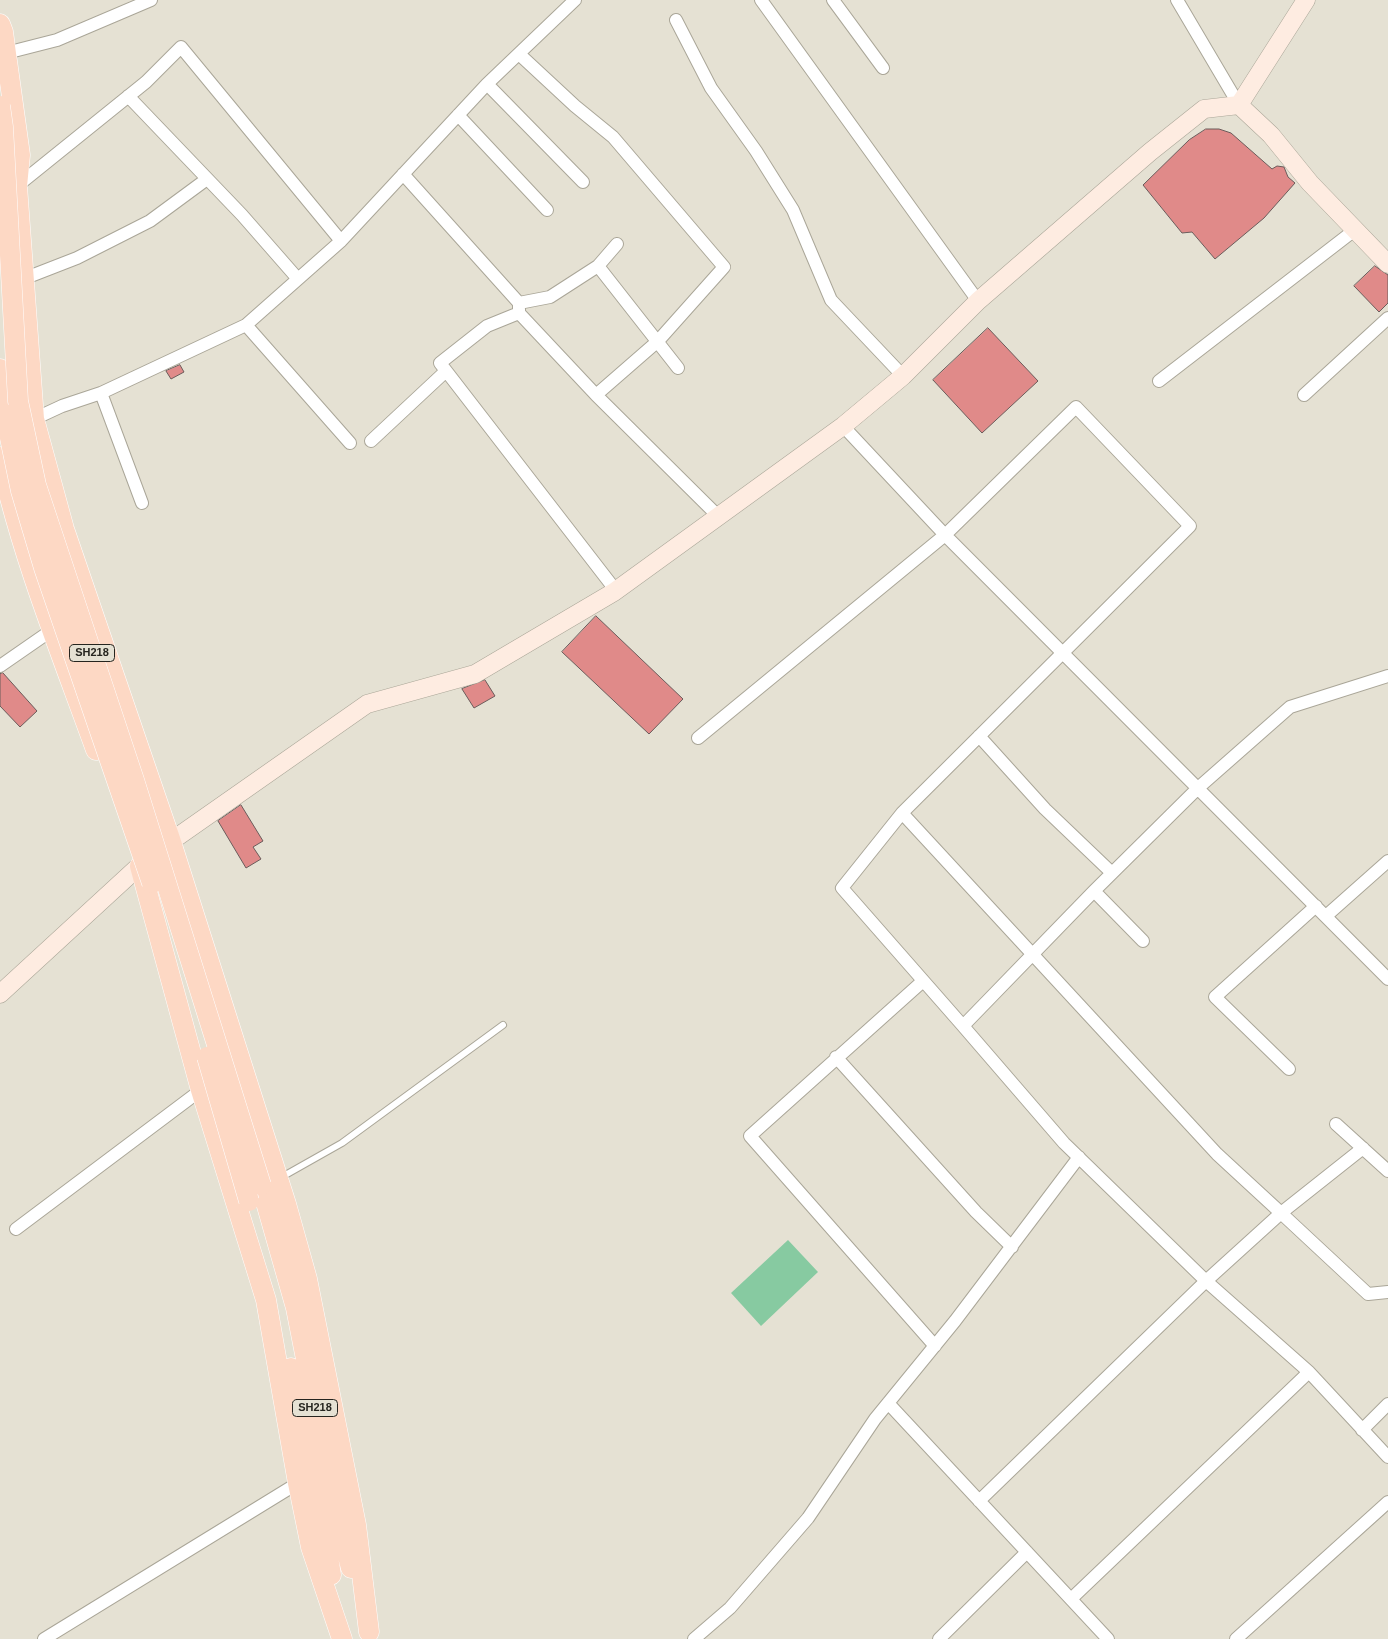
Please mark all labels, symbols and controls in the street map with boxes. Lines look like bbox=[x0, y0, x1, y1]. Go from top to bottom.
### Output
road number: SH218 bbox=[70, 644, 114, 661]
road number: SH218 bbox=[292, 1400, 338, 1416]

